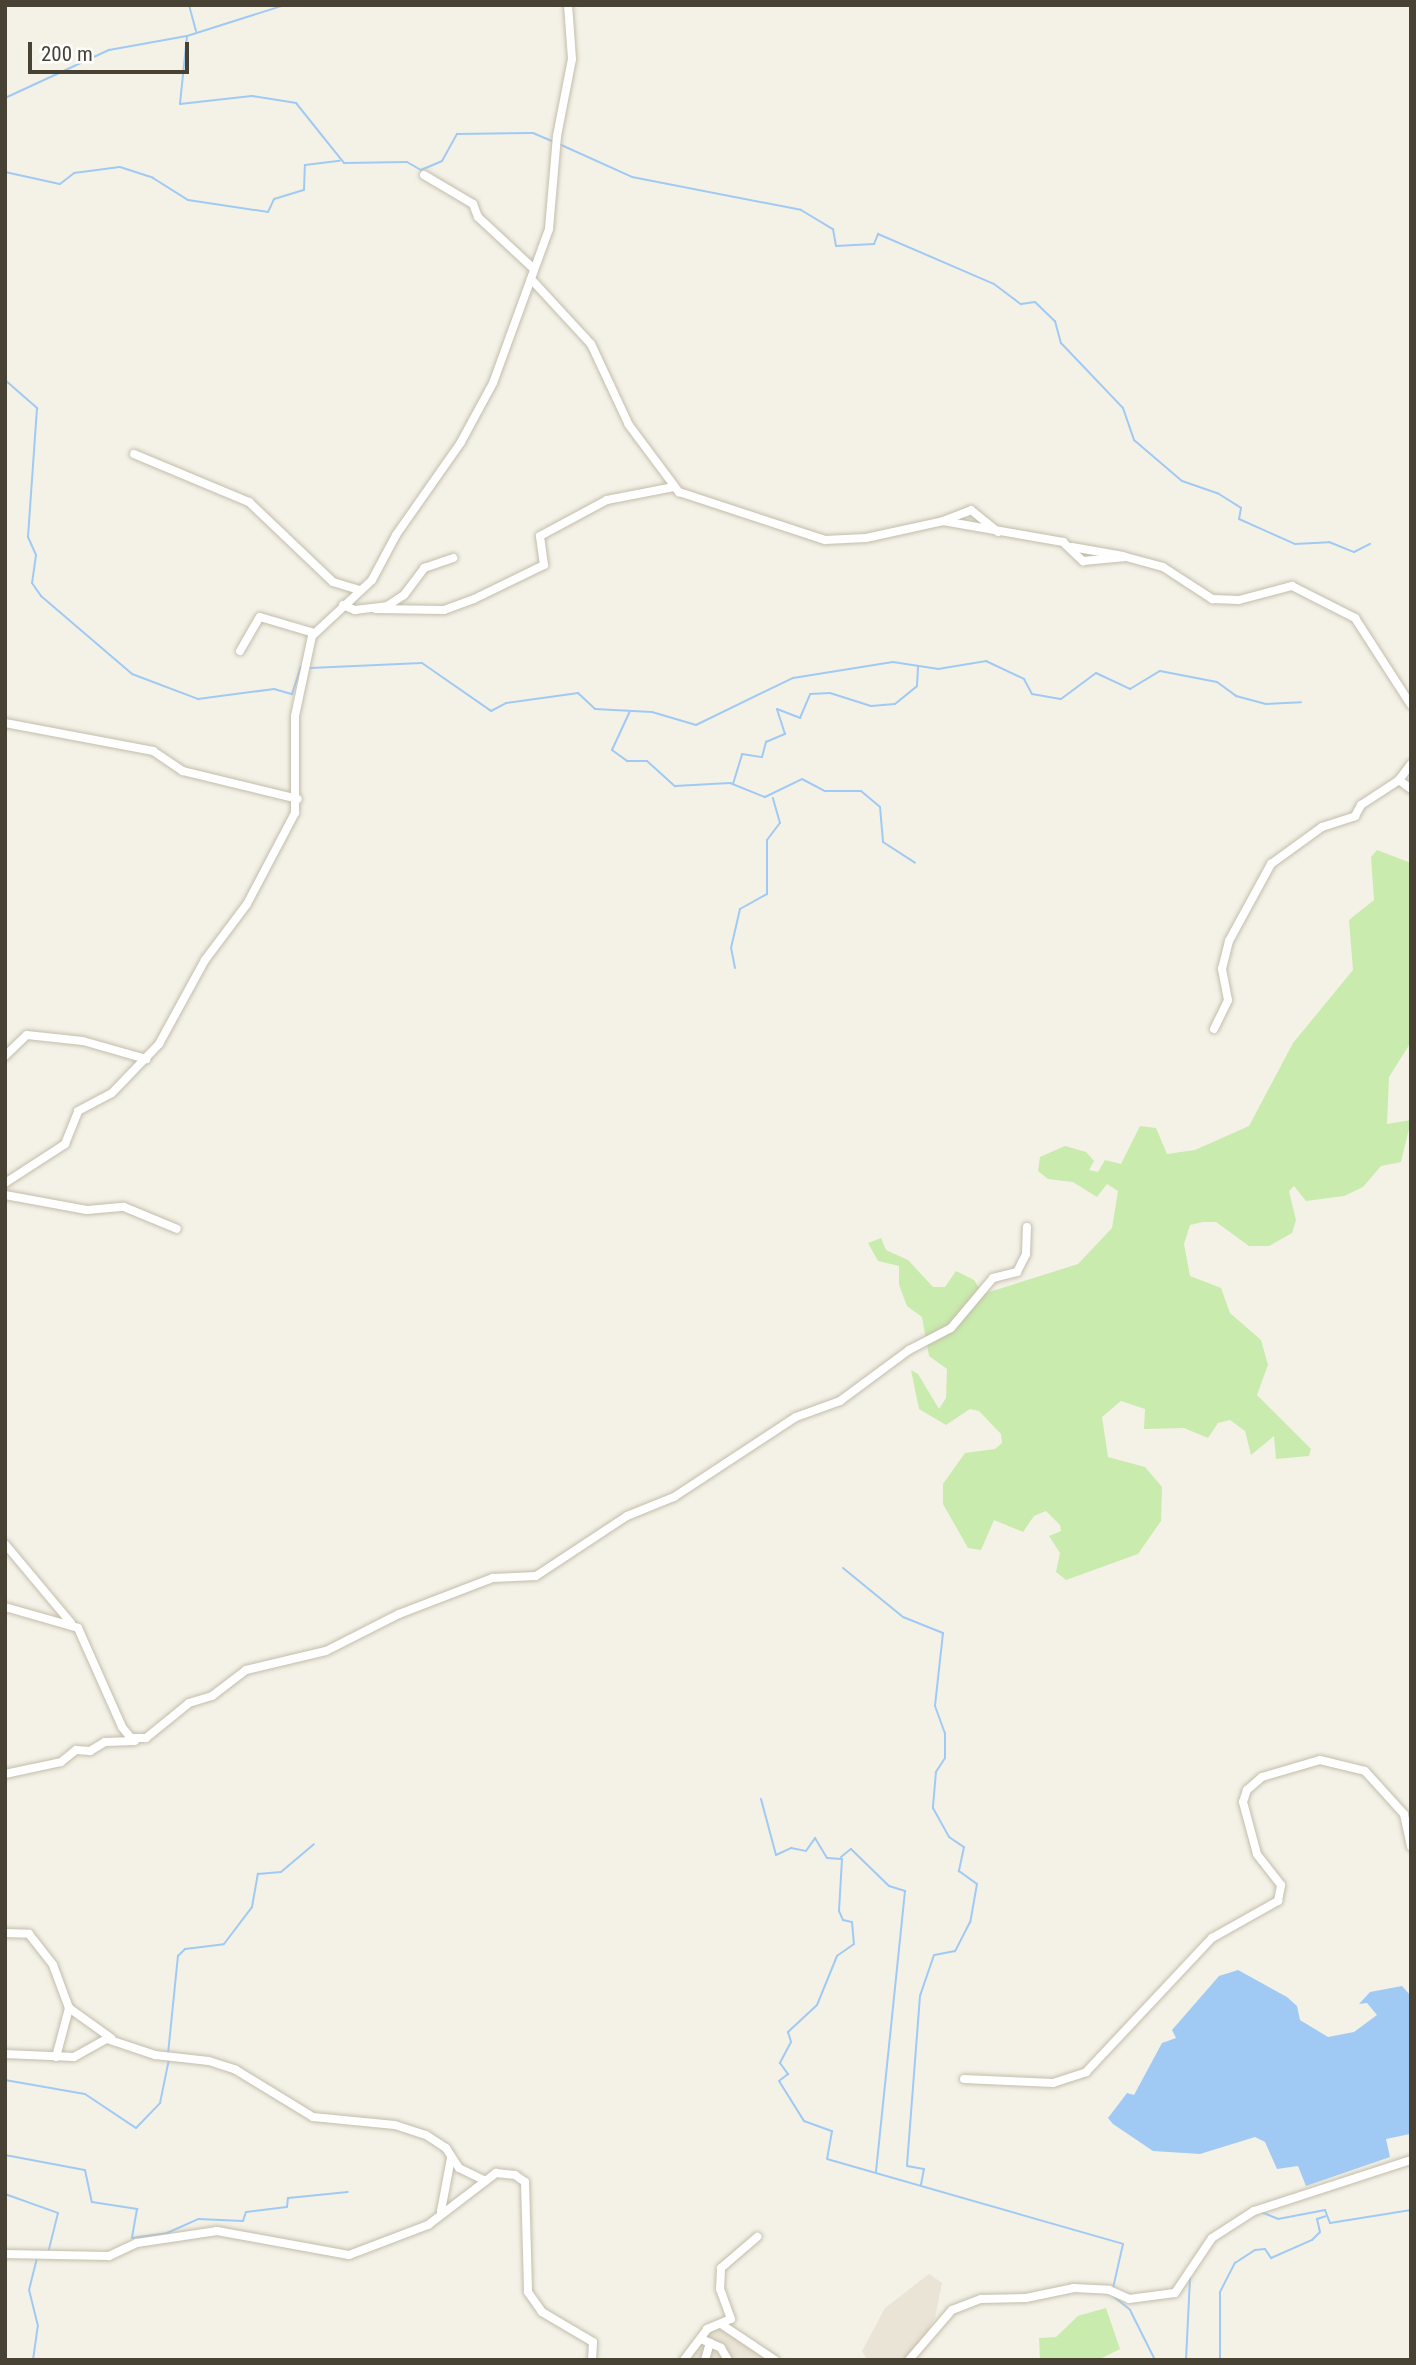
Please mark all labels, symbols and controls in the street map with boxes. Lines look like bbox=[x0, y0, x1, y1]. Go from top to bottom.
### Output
scale bar bbox=[32, 28, 192, 72]
text: 200 m bbox=[41, 42, 93, 66]

